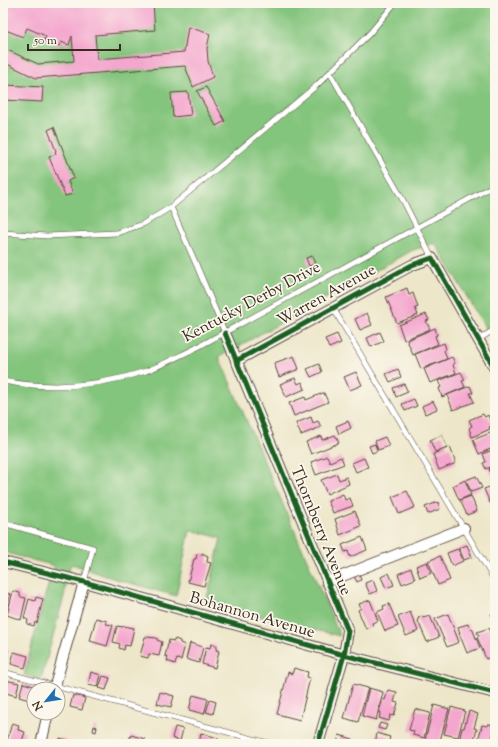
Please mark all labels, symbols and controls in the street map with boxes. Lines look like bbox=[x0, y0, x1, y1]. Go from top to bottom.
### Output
scale bar bbox=[28, 26, 120, 52]
text: 50 m bbox=[33, 32, 57, 50]
street label: Kentucky Derby Drive bbox=[179, 257, 325, 349]
street label: Warren Avenue bbox=[273, 259, 381, 333]
street label: Thornberry Avenue bbox=[284, 463, 356, 599]
street label: Bohannon Avenue bbox=[187, 587, 317, 645]
north arrow bbox=[26, 681, 66, 721]
text: N bbox=[29, 698, 48, 714]

